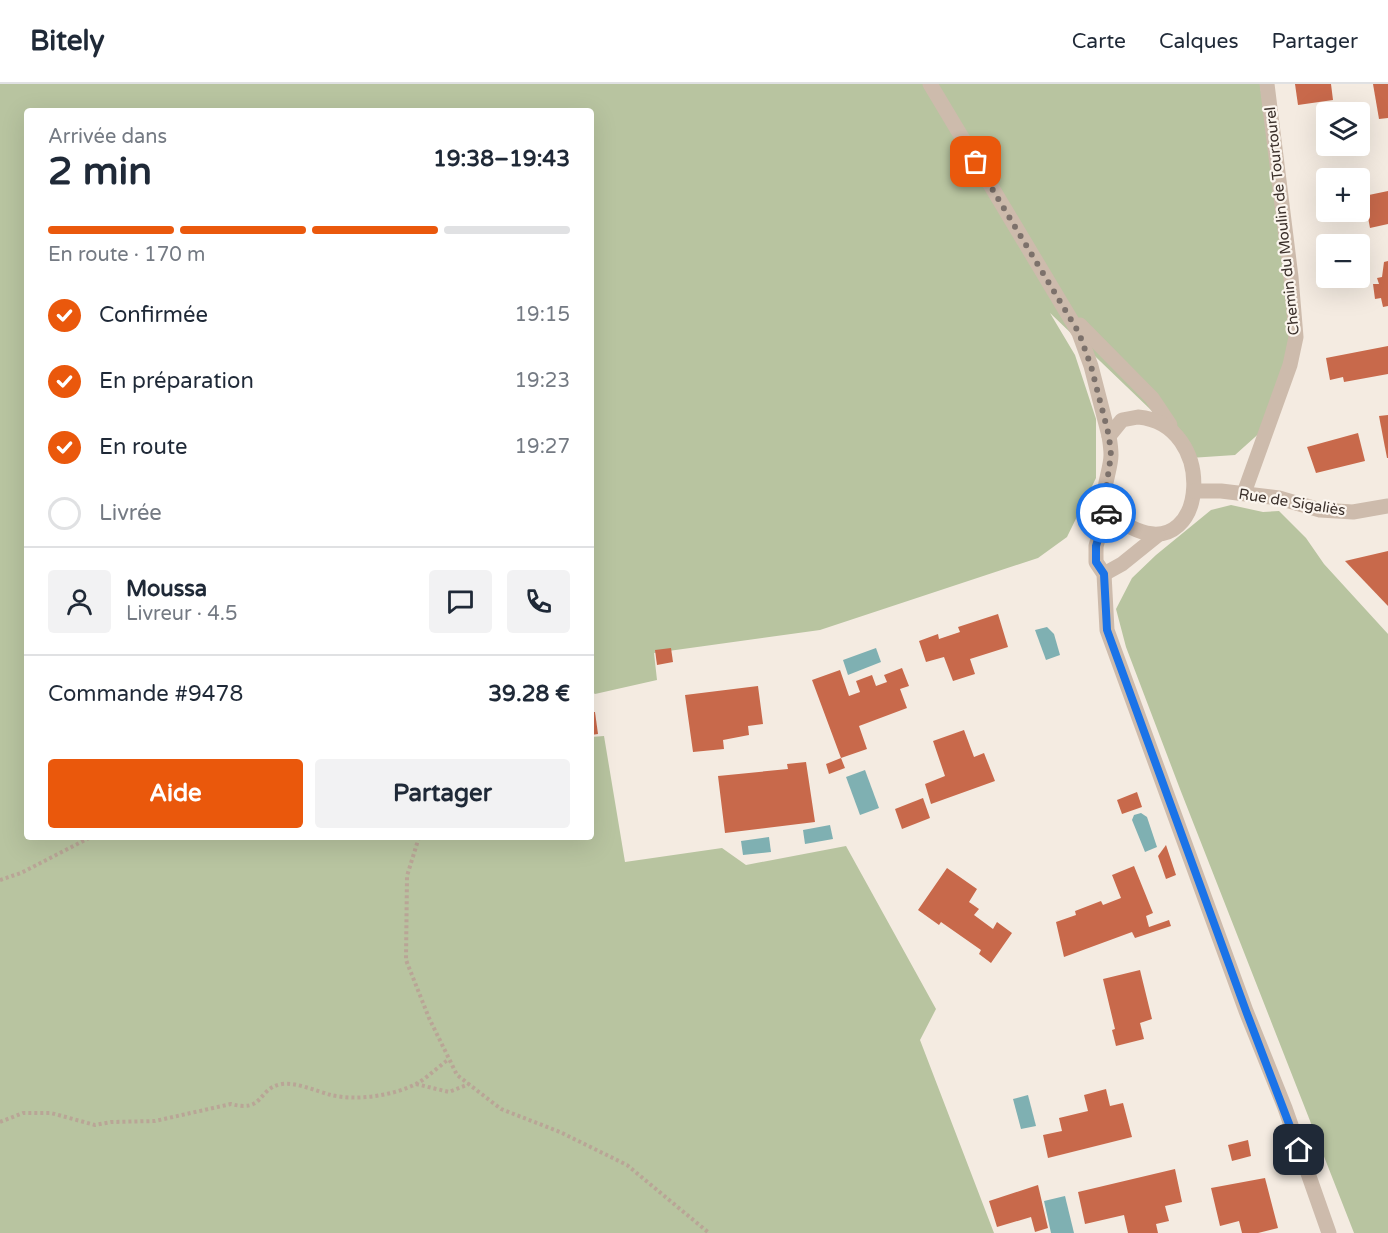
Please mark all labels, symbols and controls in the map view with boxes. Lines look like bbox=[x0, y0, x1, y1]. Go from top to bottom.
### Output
text: Bitely bbox=[30, 24, 105, 58]
text: Carte bbox=[1072, 29, 1126, 54]
text: Calques bbox=[1159, 29, 1239, 54]
text: Partager bbox=[1272, 29, 1358, 54]
map controls bbox=[1316, 102, 1370, 288]
button: layers bbox=[1316, 102, 1370, 156]
street label: Chemin du Moulin de Tourtourel bbox=[1261, 106, 1303, 336]
text: Arrivée dans bbox=[48, 125, 167, 149]
pin bbox=[950, 136, 1001, 187]
icon: bag bbox=[959, 145, 992, 178]
text: 19:38–19:43 bbox=[433, 146, 570, 172]
text: 2 min bbox=[48, 148, 152, 195]
button: + bbox=[1316, 168, 1370, 222]
button: − bbox=[1316, 234, 1370, 288]
text: En route · 170 m bbox=[48, 243, 205, 267]
icon: check bbox=[48, 299, 81, 332]
text: Confirmée bbox=[99, 302, 208, 328]
text: 19:15 bbox=[515, 303, 570, 327]
icon: check bbox=[48, 365, 81, 398]
text: En préparation bbox=[99, 368, 254, 394]
text: 19:23 bbox=[515, 369, 570, 393]
icon: check bbox=[48, 431, 81, 464]
text: En route bbox=[99, 434, 188, 460]
text: 19:27 bbox=[515, 435, 570, 459]
courier bbox=[1076, 483, 1136, 543]
street label: Rue de Sigaliès bbox=[1237, 485, 1347, 519]
icon: car bbox=[1090, 497, 1123, 530]
text: Livrée bbox=[99, 500, 162, 526]
button: person bbox=[48, 570, 111, 633]
button: chat bbox=[429, 570, 492, 633]
button: phone bbox=[507, 570, 570, 633]
text: Moussa bbox=[126, 576, 207, 602]
text: Livreur · 4.5 bbox=[126, 602, 238, 626]
text: Commande #9478 bbox=[48, 681, 243, 707]
text: 39.28 € bbox=[488, 681, 570, 707]
button: Aide bbox=[48, 759, 303, 828]
button: Partager bbox=[315, 759, 570, 828]
pin bbox=[1273, 1124, 1324, 1175]
icon: home bbox=[1282, 1133, 1315, 1166]

